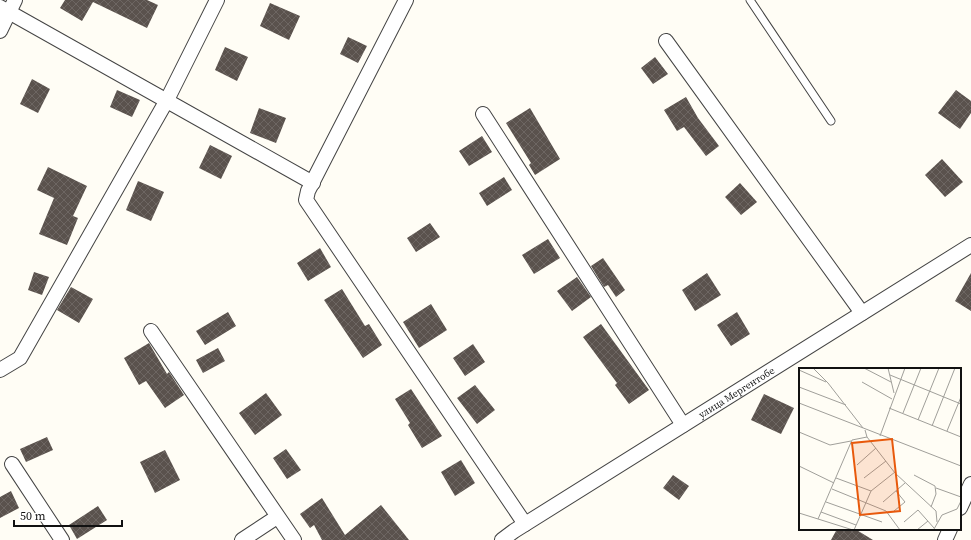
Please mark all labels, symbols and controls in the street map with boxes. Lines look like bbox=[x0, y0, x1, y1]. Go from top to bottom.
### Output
street label: улица Мергентобе bbox=[696, 364, 777, 421]
inset map bbox=[799, 368, 961, 530]
scale bar bbox=[14, 502, 122, 528]
text: 50 m bbox=[20, 508, 46, 524]

